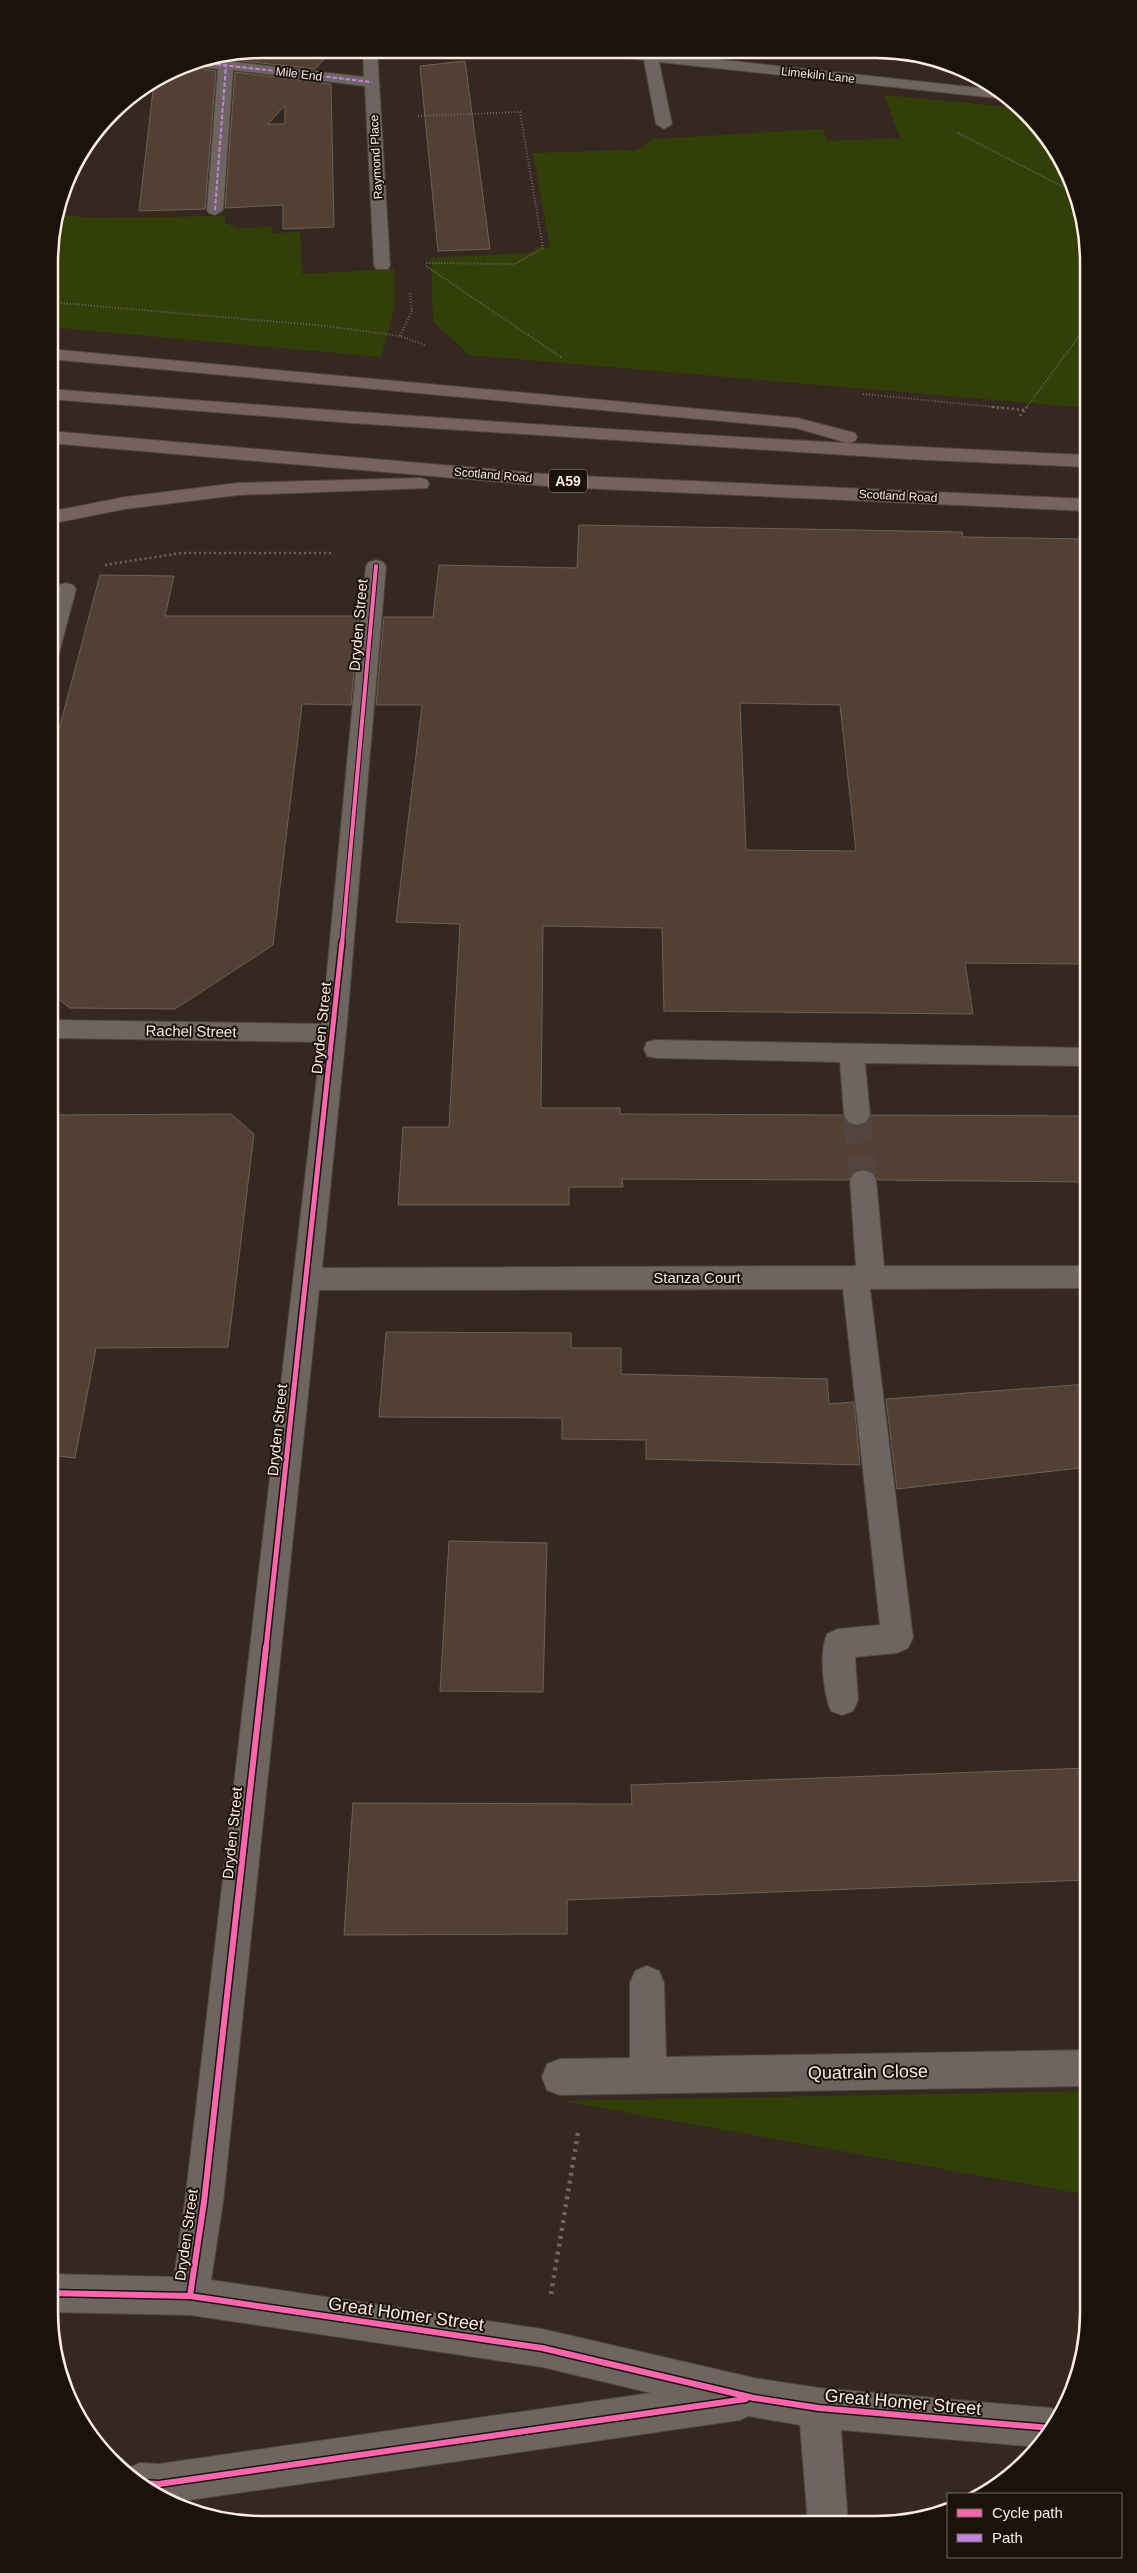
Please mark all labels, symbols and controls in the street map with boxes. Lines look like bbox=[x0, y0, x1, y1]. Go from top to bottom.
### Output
street label: Mile End bbox=[275, 64, 323, 84]
street label: Limekiln Lane bbox=[780, 64, 856, 86]
street label: Raymond Place bbox=[367, 114, 385, 200]
street label: Scotland Road bbox=[453, 465, 533, 485]
road number: A59 bbox=[549, 470, 587, 492]
street label: Scotland Road bbox=[858, 487, 938, 505]
street label: Dryden Street bbox=[345, 577, 371, 672]
street label: Dryden Street bbox=[308, 980, 334, 1075]
street label: Rachel Street bbox=[145, 1022, 237, 1040]
street label: Stanza Court bbox=[653, 1269, 742, 1286]
street label: Dryden Street bbox=[264, 1382, 290, 1477]
street label: Dryden Street bbox=[219, 1785, 245, 1880]
street label: Quatrain Close bbox=[808, 2061, 928, 2083]
street label: Dryden Street bbox=[171, 2187, 201, 2282]
street label: Great Homer Street bbox=[327, 2293, 485, 2335]
street label: Great Homer Street bbox=[824, 2385, 982, 2419]
legend bbox=[947, 2493, 1122, 2558]
text: Cycle path bbox=[992, 2504, 1063, 2521]
text: Path bbox=[992, 2529, 1023, 2546]

